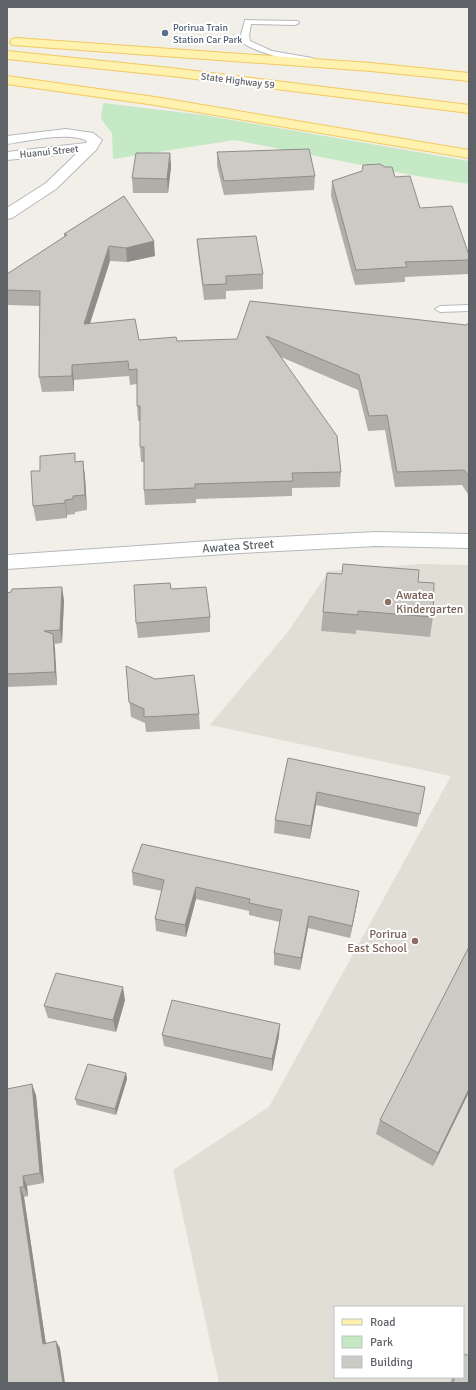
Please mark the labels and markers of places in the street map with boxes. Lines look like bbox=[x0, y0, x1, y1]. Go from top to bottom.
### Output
place label: Porirua Train Station Car Park bbox=[173, 22, 242, 46]
marker: Porirua Train Station Car Park bbox=[160, 28, 170, 38]
place label: Awatea Kindergarten bbox=[396, 588, 463, 617]
marker: Awatea Kindergarten bbox=[383, 597, 393, 607]
place label: Porirua East School bbox=[347, 927, 407, 956]
marker: Porirua East School bbox=[410, 936, 420, 946]

